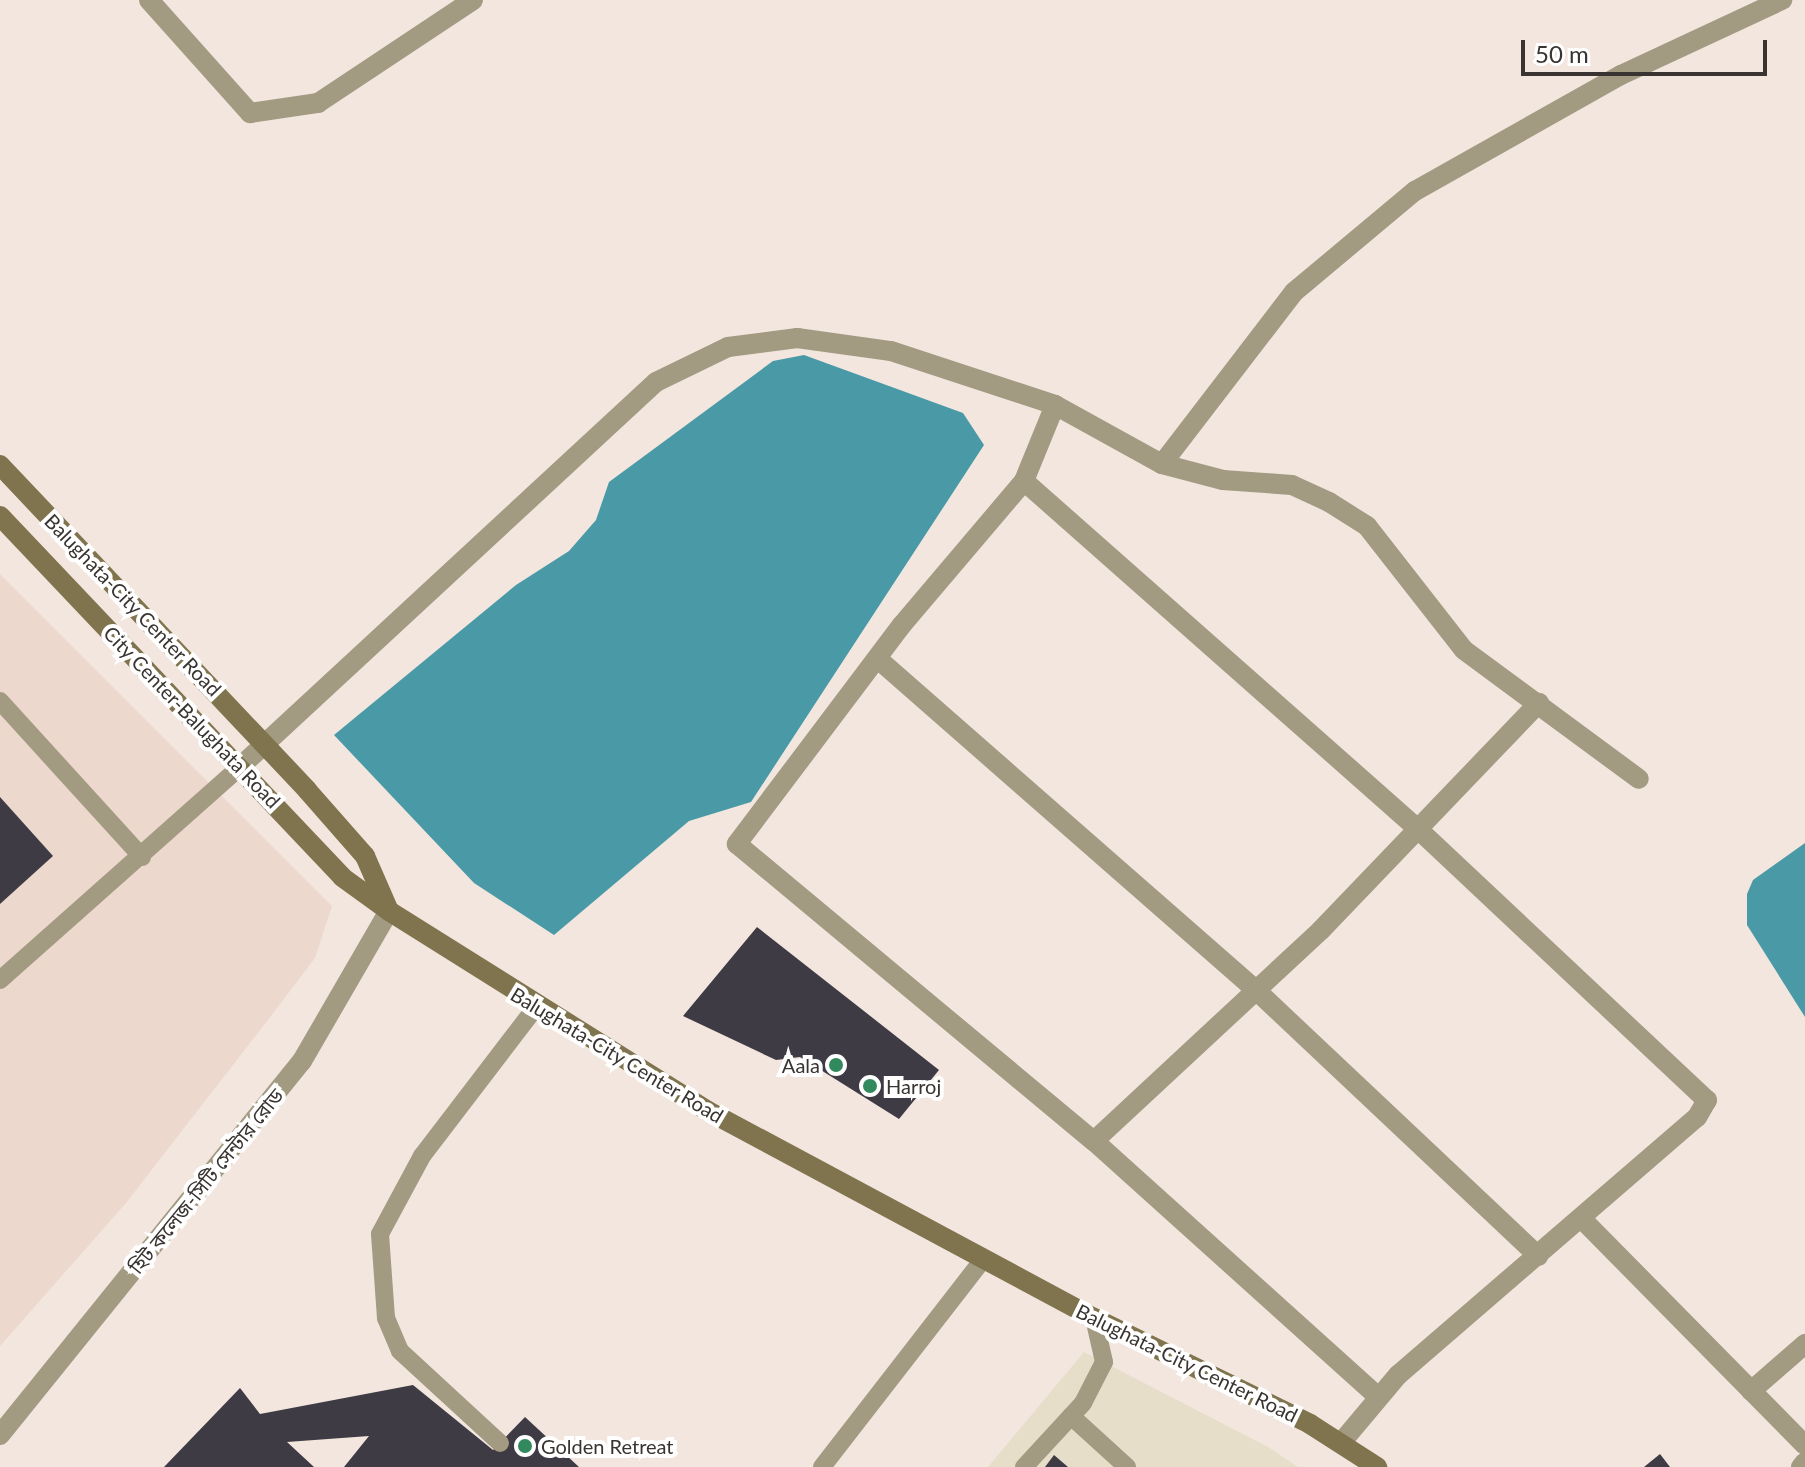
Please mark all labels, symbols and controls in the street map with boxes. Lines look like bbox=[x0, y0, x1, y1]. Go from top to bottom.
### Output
scale bar bbox=[1525, 24, 1771, 74]
text: 50 m bbox=[1535, 39, 1589, 68]
street label: Balughata-City Center Road bbox=[39, 509, 227, 701]
street label: City Center-Balughata Road bbox=[99, 621, 285, 813]
street label: Balughata-City Center Road bbox=[506, 982, 728, 1128]
place label: Aala bbox=[782, 1053, 820, 1077]
marker: Aala bbox=[827, 1056, 845, 1074]
place label: Harroj bbox=[886, 1074, 941, 1098]
marker: Harroj bbox=[861, 1077, 879, 1095]
street label: হিট কলেজ-সিটি সেন্টার রোড bbox=[124, 1084, 288, 1278]
street label: Balughata-City Center Road bbox=[1072, 1299, 1302, 1427]
place label: Golden Retreat bbox=[541, 1434, 674, 1458]
marker: Golden Retreat bbox=[516, 1437, 534, 1455]

